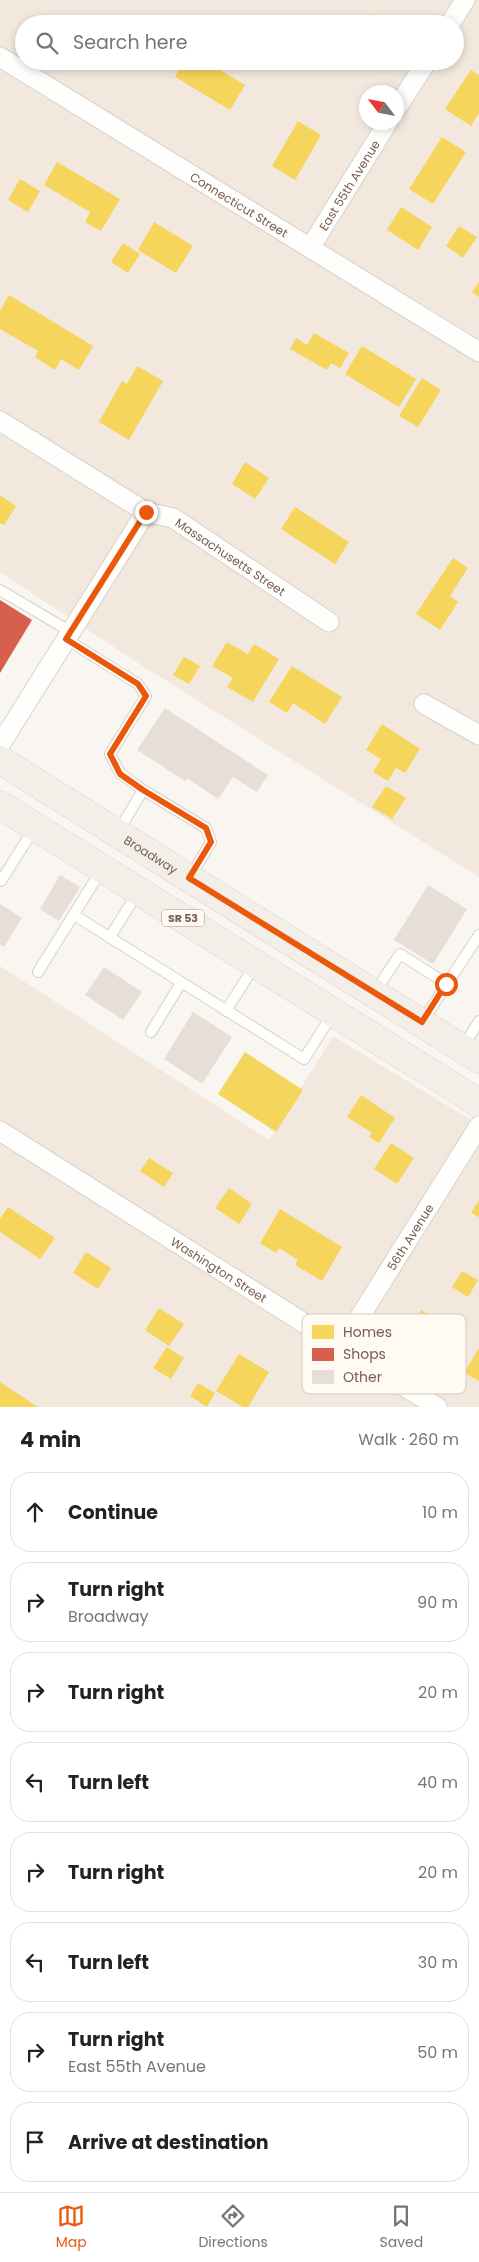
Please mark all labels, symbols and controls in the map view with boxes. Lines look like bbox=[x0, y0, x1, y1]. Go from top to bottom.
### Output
search box bbox=[15, 15, 464, 70]
icon: search bbox=[33, 29, 61, 57]
text: Search here bbox=[73, 29, 187, 56]
north arrow bbox=[359, 85, 404, 130]
street label: East 55th Avenue bbox=[314, 137, 383, 234]
street label: Connecticut Street bbox=[187, 168, 291, 241]
route end bbox=[135, 501, 158, 524]
street label: Massachusetts Street bbox=[172, 514, 289, 599]
street label: Broadway bbox=[121, 831, 181, 878]
road number: SR 53 bbox=[162, 910, 204, 926]
route start bbox=[435, 973, 458, 996]
street label: 56th Avenue bbox=[383, 1200, 437, 1273]
street label: Washington Street bbox=[168, 1233, 270, 1306]
legend bbox=[302, 1314, 466, 1394]
text: Homes bbox=[343, 1322, 392, 1342]
text: Shops bbox=[343, 1344, 386, 1364]
text: Other bbox=[343, 1367, 382, 1387]
text: 4 min bbox=[20, 1425, 81, 1454]
text: Walk · 260 m bbox=[358, 1428, 459, 1451]
icon: ahead bbox=[21, 1498, 49, 1526]
text: Continue bbox=[68, 1499, 158, 1526]
text: 10 m bbox=[422, 1501, 458, 1524]
text: Turn right bbox=[68, 1576, 164, 1603]
icon: right bbox=[21, 1588, 49, 1616]
text: 90 m bbox=[417, 1591, 458, 1614]
text: Broadway bbox=[68, 1605, 149, 1628]
icon: right bbox=[21, 1678, 49, 1706]
text: Turn right bbox=[68, 1679, 164, 1706]
text: 20 m bbox=[418, 1681, 458, 1704]
icon: left bbox=[21, 1768, 49, 1796]
text: Turn left bbox=[68, 1769, 149, 1796]
text: 40 m bbox=[417, 1771, 458, 1794]
icon: right bbox=[21, 1858, 49, 1886]
text: Turn right bbox=[68, 1859, 164, 1886]
text: 20 m bbox=[418, 1861, 458, 1884]
icon: left bbox=[21, 1948, 49, 1976]
text: Turn left bbox=[68, 1949, 149, 1976]
text: 30 m bbox=[418, 1951, 458, 1974]
text: Turn right bbox=[68, 2026, 164, 2053]
icon: right bbox=[21, 2038, 49, 2066]
text: 50 m bbox=[417, 2041, 458, 2064]
text: East 55th Avenue bbox=[68, 2055, 206, 2078]
icon: arrive bbox=[21, 2128, 49, 2156]
text: Arrive at destination bbox=[68, 2129, 269, 2156]
tab: Map bbox=[56, 2202, 87, 2253]
tab: Directions bbox=[198, 2202, 268, 2253]
tab: Saved bbox=[379, 2202, 423, 2253]

